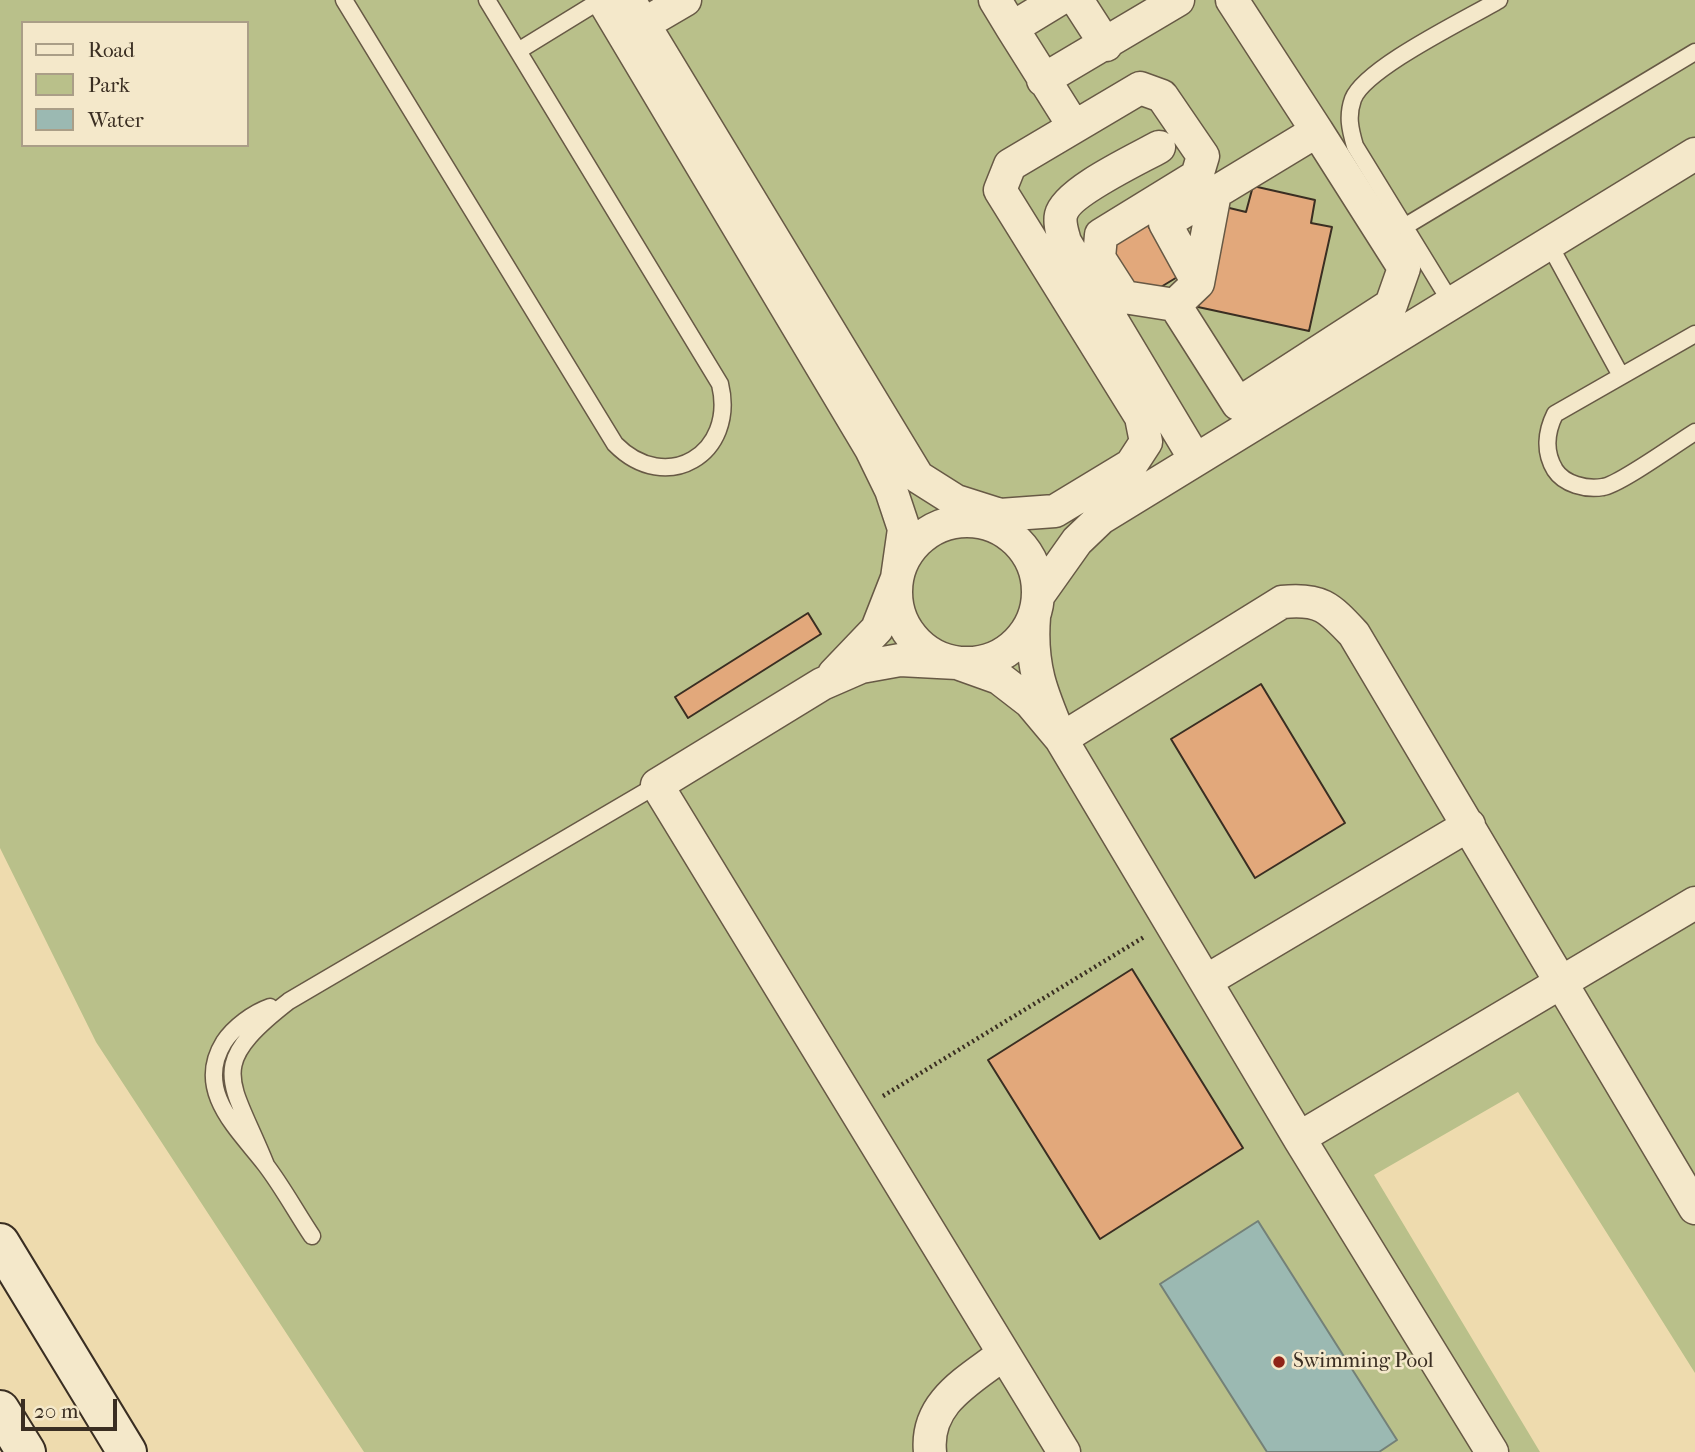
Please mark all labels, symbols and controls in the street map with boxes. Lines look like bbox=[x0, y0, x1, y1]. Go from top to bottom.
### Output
legend bbox=[21, 21, 248, 147]
text: Road bbox=[88, 38, 135, 62]
text: Park bbox=[88, 73, 130, 97]
text: Water bbox=[88, 108, 144, 132]
place label: Swimming Pool bbox=[1293, 1349, 1434, 1375]
marker: Swimming Pool bbox=[1271, 1354, 1287, 1370]
scale bar bbox=[24, 1386, 121, 1430]
text: 20 m bbox=[34, 1399, 78, 1423]

